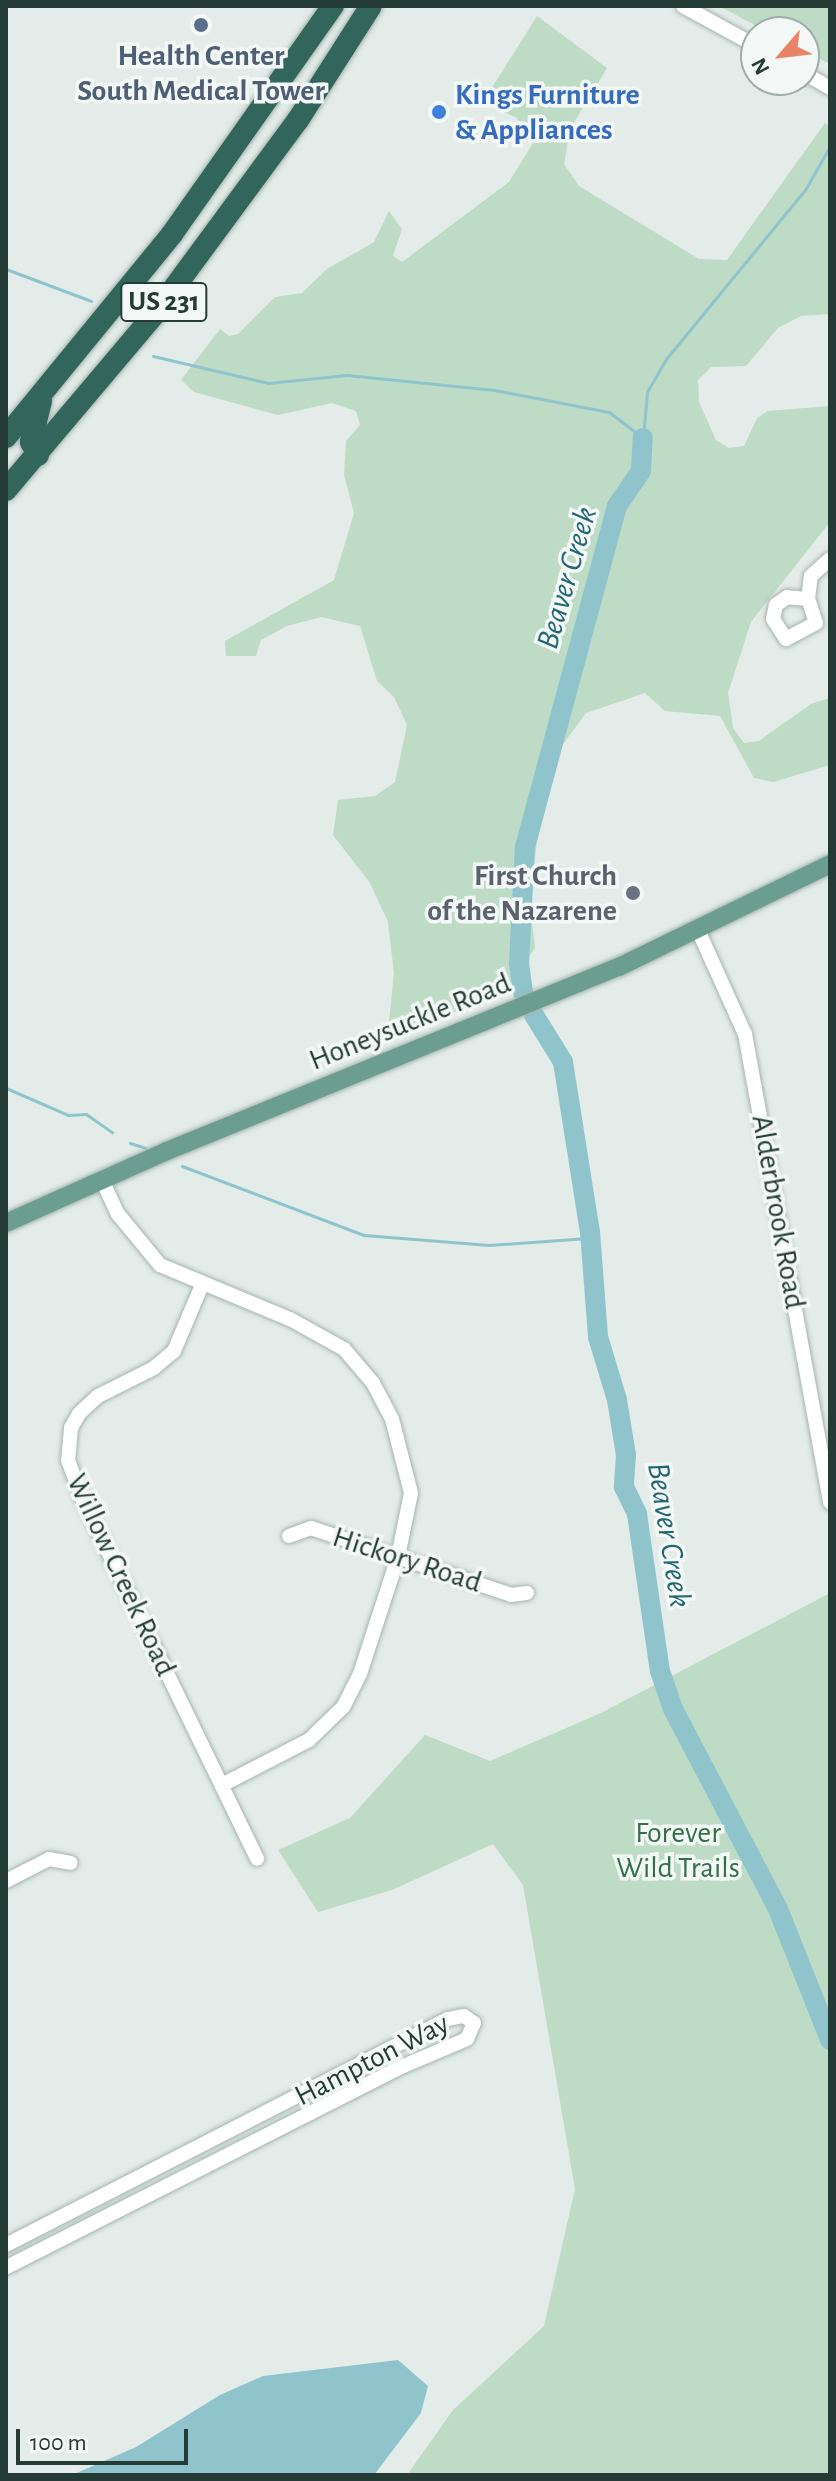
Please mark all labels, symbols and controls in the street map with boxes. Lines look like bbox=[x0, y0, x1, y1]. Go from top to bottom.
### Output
marker: Health Center South Medical Tower bbox=[192, 16, 210, 34]
north arrow bbox=[740, 16, 820, 96]
place label: Health Center South Medical Tower bbox=[77, 38, 325, 108]
text: N bbox=[747, 54, 774, 78]
place label: Kings Furniture & Appliances bbox=[455, 77, 640, 148]
marker: Kings Furniture & Appliances bbox=[430, 103, 448, 121]
road number: US 231 bbox=[120, 278, 208, 326]
water label: Beaver Creek bbox=[528, 503, 606, 653]
place label: First Church of the Nazarene bbox=[427, 858, 617, 928]
marker: First Church of the Nazarene bbox=[624, 884, 642, 902]
street label: Honeysuckle Road bbox=[304, 965, 516, 1079]
street label: Alderbrook Road bbox=[743, 1112, 813, 1312]
water label: Beaver Creek bbox=[639, 1460, 699, 1610]
street label: Willow Creek Road bbox=[58, 1468, 184, 1682]
street label: Hickory Road bbox=[328, 1519, 486, 1601]
park label: Forever Wild Trails bbox=[616, 1815, 740, 1886]
street label: Hampton Way bbox=[289, 2006, 455, 2114]
scale bar bbox=[20, 2413, 192, 2463]
text: 100 m bbox=[30, 2431, 87, 2455]

